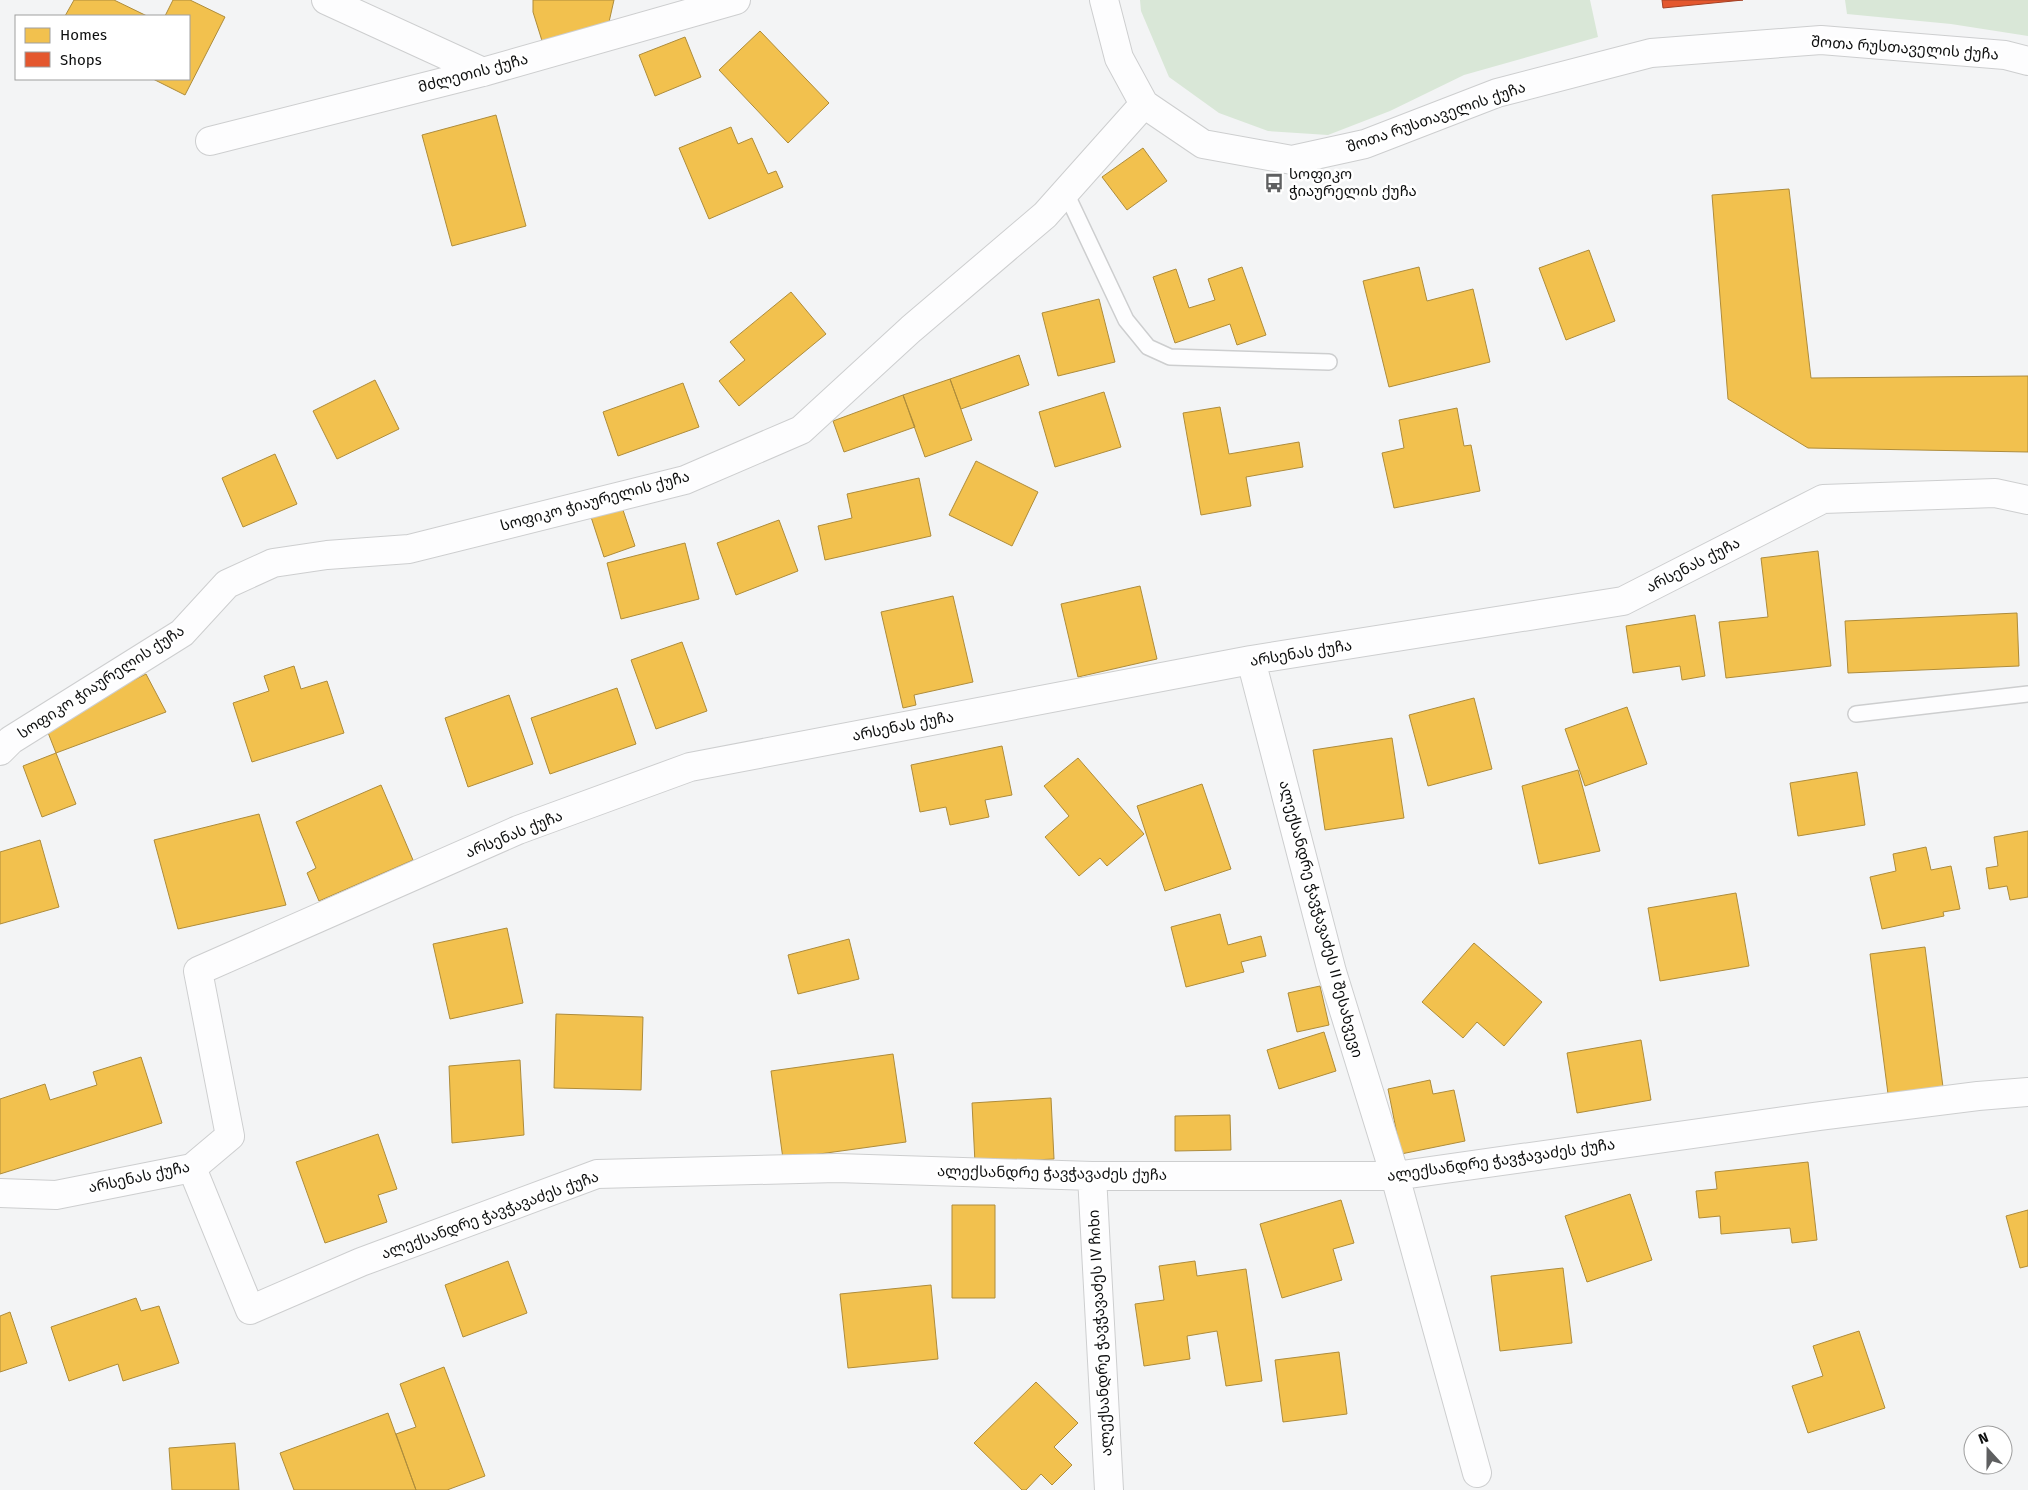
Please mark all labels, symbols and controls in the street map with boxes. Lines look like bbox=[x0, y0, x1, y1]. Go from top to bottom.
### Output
legend bbox=[15, 15, 190, 80]
text: Homes bbox=[60, 26, 107, 44]
street label: შოთა რუსთაველის ქუჩა bbox=[1811, 32, 1999, 64]
street label: მძლეთის ქუჩა bbox=[416, 50, 530, 96]
text: Shops bbox=[60, 51, 102, 69]
street label: შოთა რუსთაველის ქუჩა bbox=[1344, 78, 1528, 156]
place label: სოფიკო ჭიაურელის ქუჩა bbox=[1289, 165, 1417, 200]
bus stop icon: სოფიკო ჭიაურელის ქუჩა bbox=[1263, 172, 1285, 194]
street label: სოფიკო ჭიაურელის ქუჩა bbox=[498, 467, 692, 535]
street label: არსენას ქუჩა bbox=[1643, 534, 1743, 596]
street label: სოფიკო ჭიაურელის ქუჩა bbox=[14, 621, 188, 743]
street label: არსენას ქუჩა bbox=[1249, 636, 1353, 670]
street label: არსენას ქუჩა bbox=[851, 707, 955, 745]
street label: ალექსანდრე ჭავჭავაძეს II შესახვევი bbox=[1275, 778, 1367, 1060]
street label: არსენას ქუჩა bbox=[463, 806, 565, 862]
street label: ალექსანდრე ჭავჭავაძეს ქუჩა bbox=[1386, 1135, 1616, 1185]
street label: არსენას ქუჩა bbox=[87, 1157, 191, 1197]
street label: ალექსანდრე ჭავჭავაძეს ქუჩა bbox=[937, 1162, 1167, 1184]
street label: ალექსანდრე ჭავჭავაძეს ქუჩა bbox=[379, 1167, 601, 1263]
street label: ალექსანდრე ჭავჭავაძეს IV ჩიხი bbox=[1085, 1209, 1115, 1457]
north arrow bbox=[1963, 1425, 2013, 1475]
text: N bbox=[1976, 1429, 1991, 1448]

